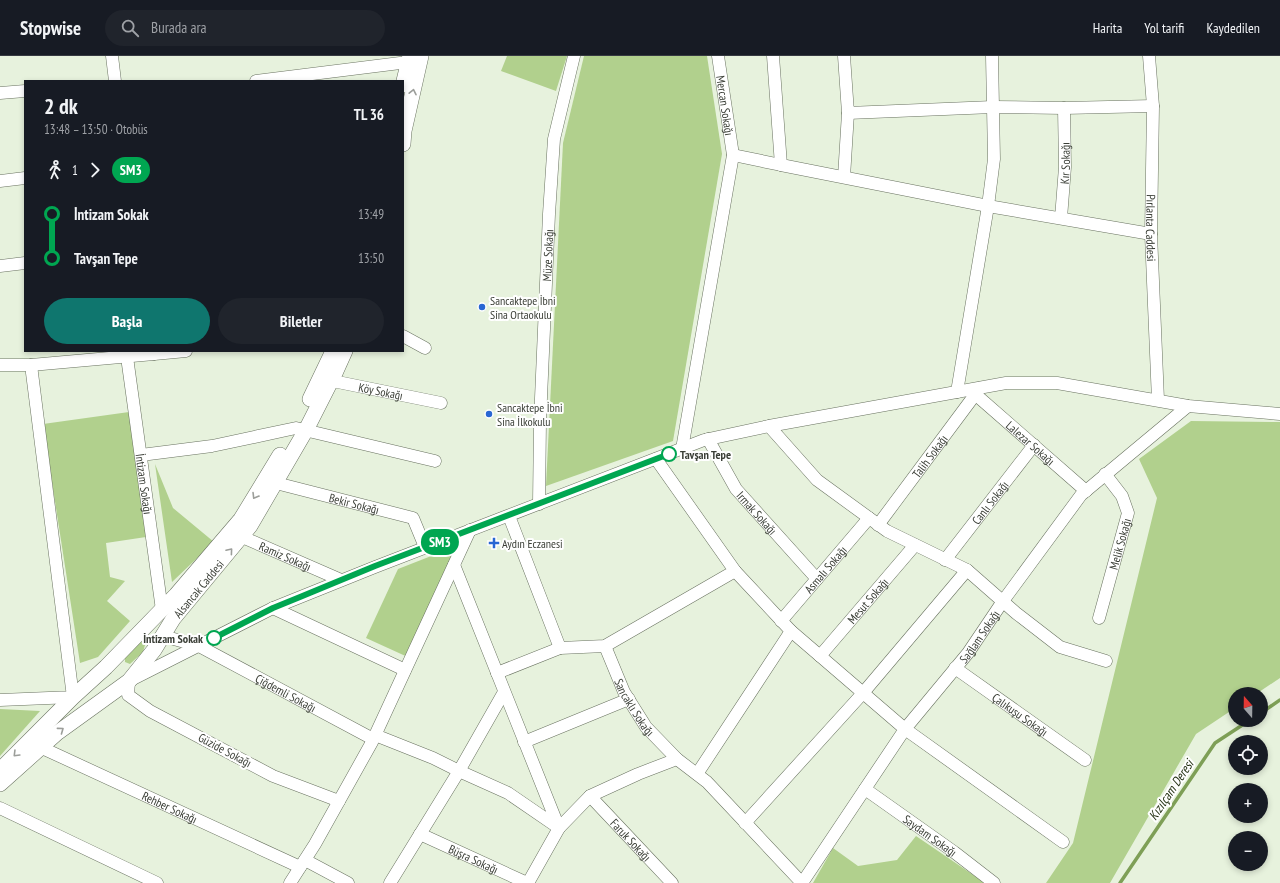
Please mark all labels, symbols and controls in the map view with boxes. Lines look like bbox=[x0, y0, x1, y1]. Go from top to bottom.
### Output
search box bbox=[105, 10, 385, 46]
text: Stopwise bbox=[20, 16, 81, 40]
icon: search bbox=[119, 17, 141, 39]
text: Burada ara bbox=[151, 18, 207, 37]
text: Harita bbox=[1093, 19, 1122, 37]
text: Yol tarifi bbox=[1144, 19, 1184, 37]
text: Kaydedilen bbox=[1206, 19, 1260, 37]
street label: Mercan Sokağı bbox=[714, 74, 737, 136]
one-way arrow bbox=[408, 89, 416, 95]
text: 2 dk bbox=[44, 92, 78, 120]
text: TL 36 bbox=[354, 105, 384, 124]
text: 13:48 – 13:50 · Otobüs bbox=[44, 121, 148, 138]
street label: Kır Sokağı bbox=[1056, 142, 1073, 185]
icon: walk bbox=[44, 159, 66, 181]
icon: forward bbox=[84, 159, 106, 181]
text: SM3 bbox=[120, 161, 142, 179]
text: 1 bbox=[72, 162, 78, 179]
street label: Pırlanta Caddesi bbox=[1143, 194, 1160, 262]
text: İntizam Sokak bbox=[74, 205, 149, 224]
text: 13:49 bbox=[358, 206, 384, 223]
street label: Müze Sokağı bbox=[539, 229, 556, 282]
text: Tavşan Tepe bbox=[74, 249, 138, 268]
text: 13:50 bbox=[358, 250, 384, 267]
place label: Sancaktepe İbni Sina Ortaokulu bbox=[490, 293, 556, 322]
button: Başla bbox=[44, 298, 210, 344]
button: Biletler bbox=[218, 298, 384, 344]
marker: Sancaktepe İbni Sina Ortaokulu bbox=[477, 302, 487, 312]
street label: Köy Sokağı bbox=[357, 379, 404, 403]
place label: Sancaktepe İbni Sina İlkokulu bbox=[497, 400, 563, 429]
marker: Sancaktepe İbni Sina İlkokulu bbox=[484, 409, 494, 419]
street label: Lalezar Sokağı bbox=[1003, 417, 1058, 468]
street label: Talih Sokağı bbox=[908, 431, 950, 481]
marker: Tavşan Tepe bbox=[661, 446, 677, 462]
place label: Tavşan Tepe bbox=[680, 447, 731, 462]
street label: İntizam Sokağı bbox=[133, 453, 156, 515]
street label: Canlı Sokağı bbox=[968, 478, 1011, 527]
street label: Irmak Sokağı bbox=[734, 488, 781, 537]
street label: Bekir Sokağı bbox=[328, 489, 381, 517]
one-way arrow bbox=[252, 492, 260, 499]
street label: Melik Sokağı bbox=[1105, 516, 1134, 571]
line badge: SM3 bbox=[417, 529, 463, 555]
text: SM3 bbox=[429, 533, 451, 551]
place label: Aydın Eczanesi bbox=[502, 536, 563, 551]
street label: Ramiz Sokağı bbox=[257, 538, 314, 574]
marker: Aydın Eczanesi bbox=[489, 538, 499, 548]
street label: Asmalı Sokağı bbox=[801, 542, 850, 596]
one-way arrow bbox=[225, 548, 232, 555]
street label: Alsancak Caddesi bbox=[170, 556, 227, 621]
street label: Mesut Sokağı bbox=[844, 575, 891, 626]
street label: Sağlam Sokağı bbox=[956, 607, 1002, 666]
marker: İntizam Sokak bbox=[206, 630, 222, 646]
place label: İntizam Sokak bbox=[143, 631, 203, 646]
street label: Çiğdemli Sokağı bbox=[253, 670, 319, 715]
street label: Sancaklı Sokağı bbox=[612, 676, 658, 739]
north arrow bbox=[1228, 687, 1268, 727]
map controls bbox=[1228, 687, 1268, 871]
street label: Çalıkuşu Sokağı bbox=[989, 689, 1051, 739]
one-way arrow bbox=[56, 728, 63, 735]
street label: Güzide Sokağı bbox=[196, 730, 254, 770]
button: locate bbox=[1228, 735, 1268, 775]
one-way arrow bbox=[13, 749, 21, 757]
water label: Kızılçam Deresi bbox=[1145, 755, 1199, 823]
button: + bbox=[1228, 783, 1268, 823]
street label: Rehber Sokağı bbox=[140, 788, 200, 826]
street label: Saydam Sokağı bbox=[900, 811, 960, 859]
street label: Faruk Sokağı bbox=[608, 815, 655, 864]
button: − bbox=[1228, 831, 1268, 871]
street label: Büşra Sokağı bbox=[446, 841, 501, 876]

